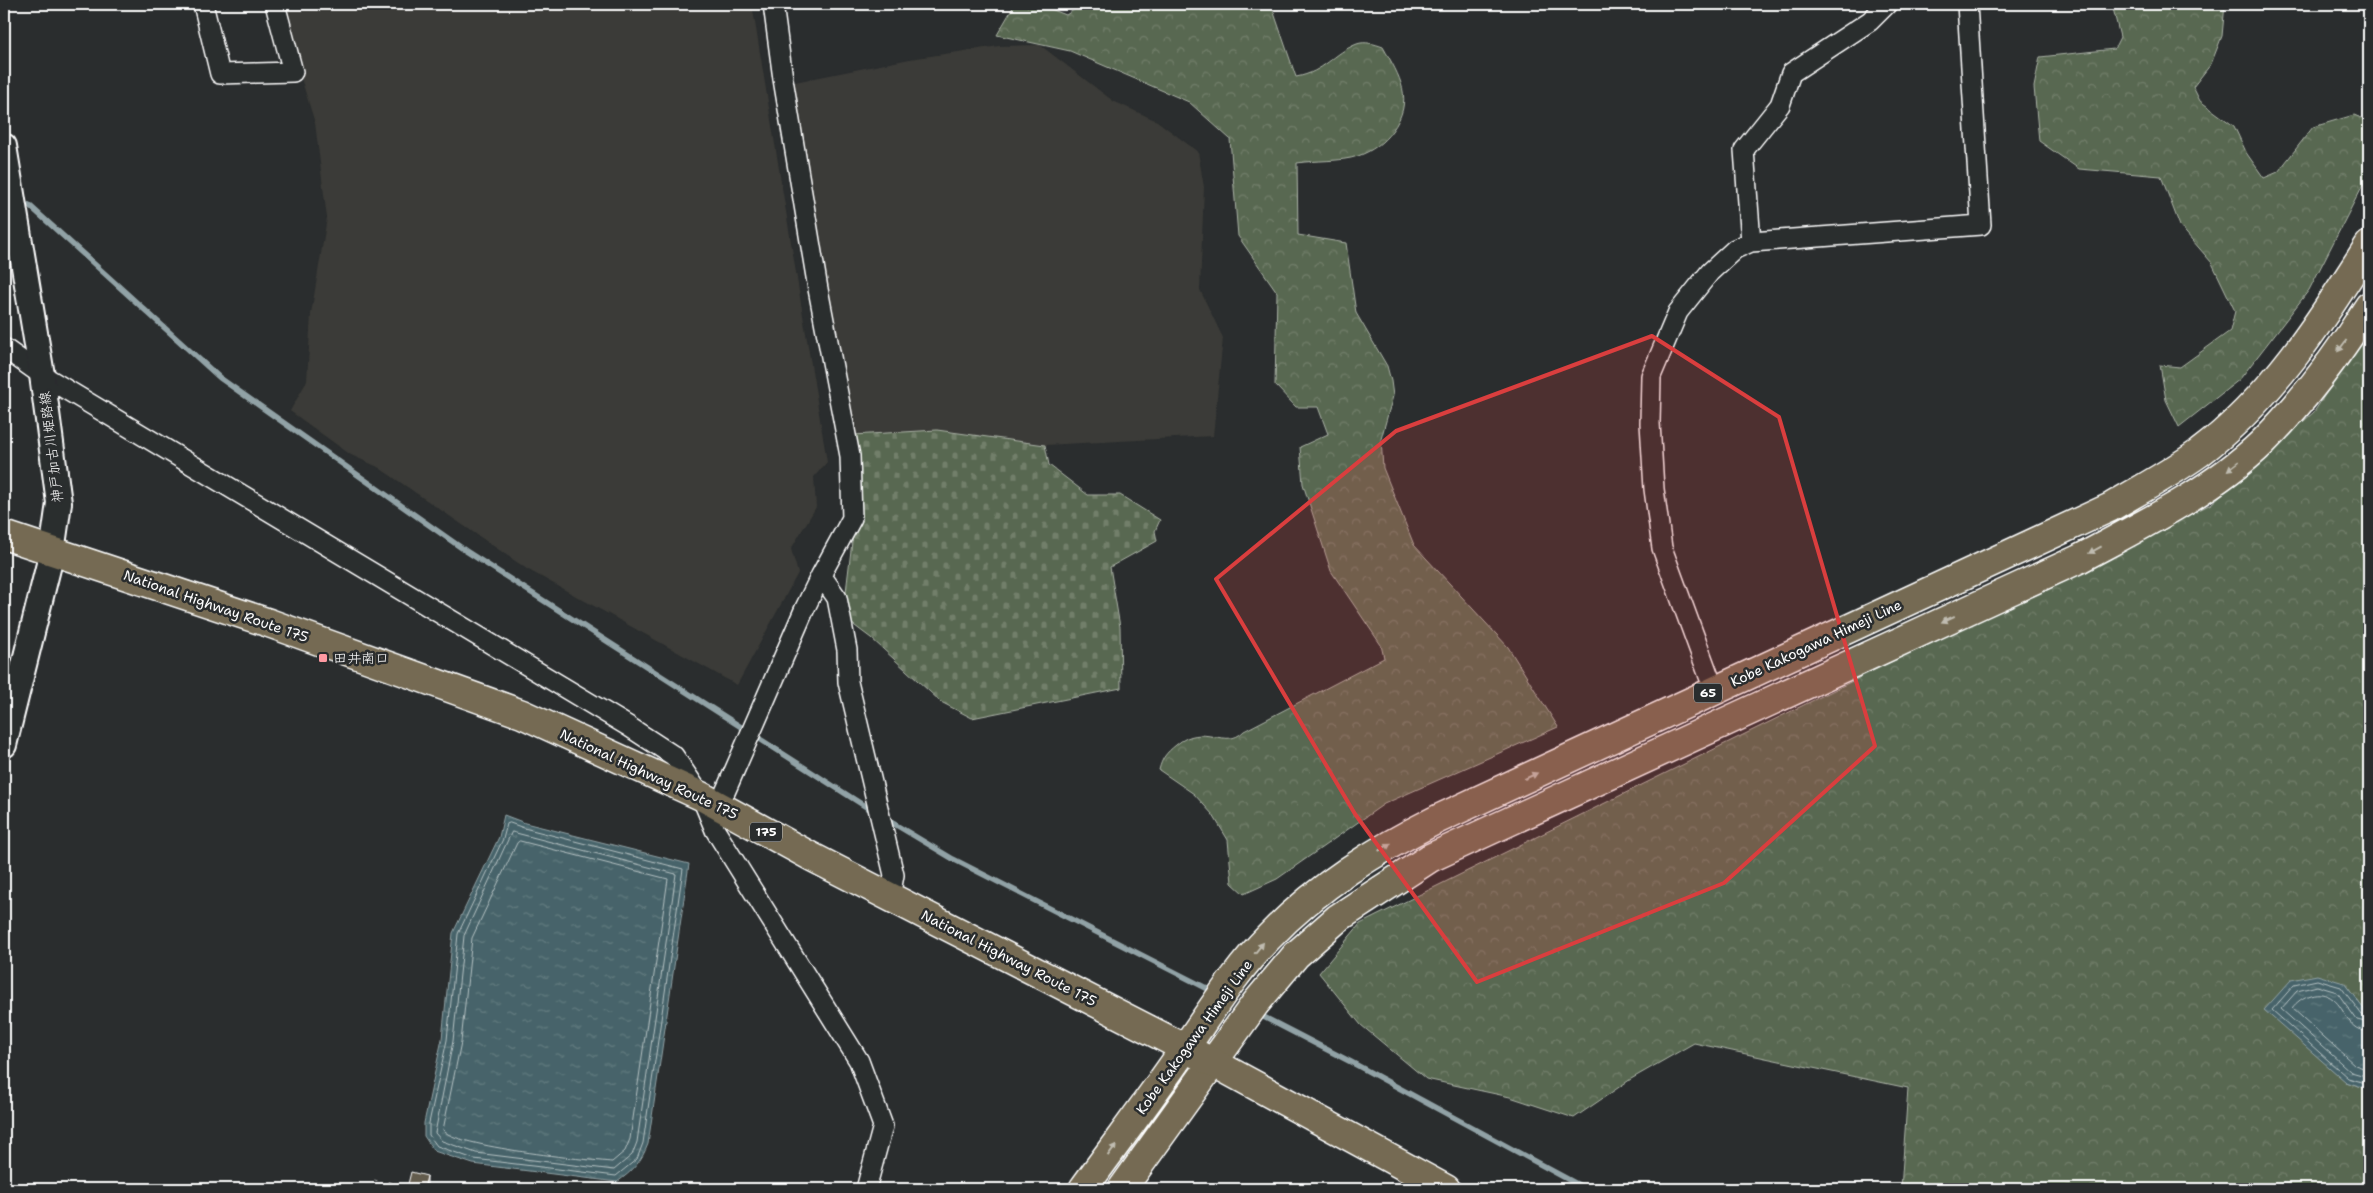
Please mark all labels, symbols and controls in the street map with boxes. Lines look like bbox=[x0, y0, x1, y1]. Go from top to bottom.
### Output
one-way arrow bbox=[2337, 339, 2348, 352]
street label: 神戸加古川姫路線 bbox=[35, 390, 67, 504]
one-way arrow bbox=[2227, 460, 2240, 471]
one-way arrow bbox=[2087, 546, 2102, 554]
street label: National Highway Route 175 bbox=[121, 566, 311, 646]
street label: Kobe Kakogawa Himeji Line bbox=[1728, 595, 1905, 691]
one-way arrow bbox=[1941, 616, 1955, 624]
place label: 田井南口 bbox=[333, 649, 389, 667]
marker: 田井南口 bbox=[317, 652, 329, 664]
road number: 65 bbox=[1694, 684, 1722, 702]
street label: National Highway Route 175 bbox=[557, 725, 741, 823]
one-way arrow bbox=[1524, 771, 1538, 779]
road number: 175 bbox=[750, 822, 782, 842]
one-way arrow bbox=[1379, 842, 1392, 851]
street label: National Highway Route 175 bbox=[918, 906, 1100, 1010]
one-way arrow bbox=[1254, 942, 1265, 955]
street label: Kobe Kakogawa Himeji Line bbox=[1132, 956, 1256, 1118]
one-way arrow bbox=[1107, 1143, 1117, 1157]

